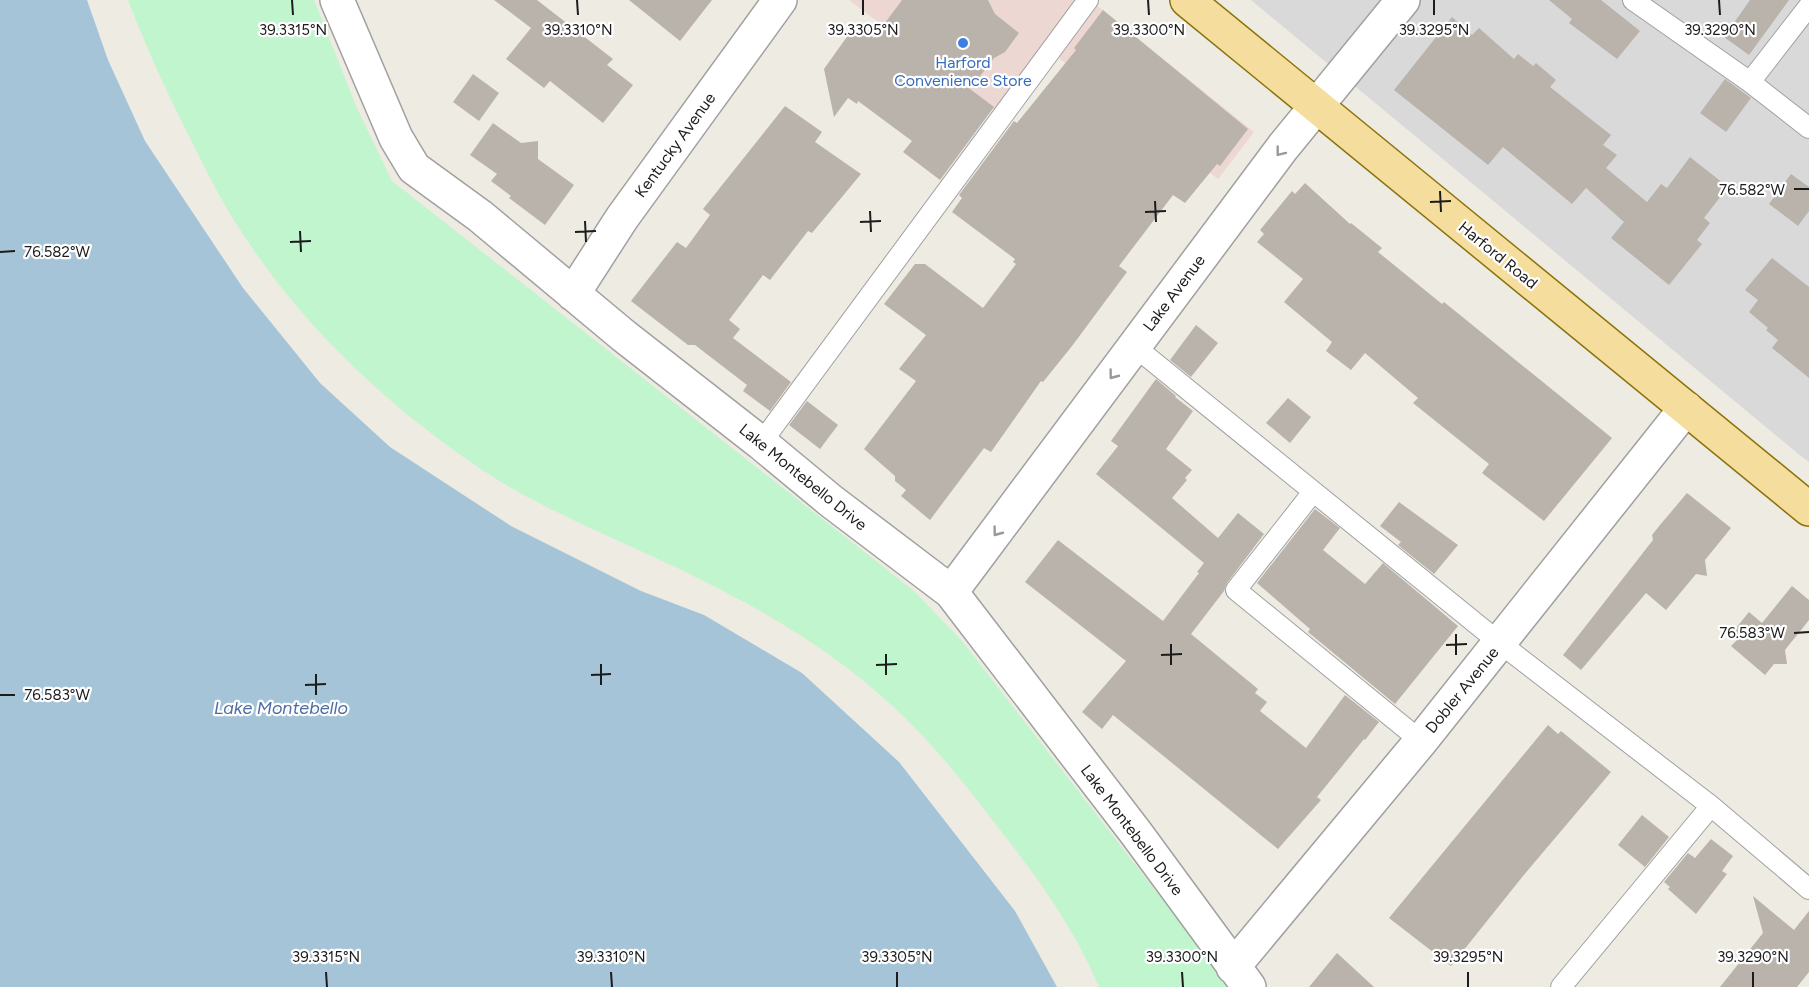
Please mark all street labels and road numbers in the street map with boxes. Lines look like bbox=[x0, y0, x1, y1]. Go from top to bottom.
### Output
street label: Kentucky Avenue bbox=[631, 89, 720, 201]
street label: Harford Road bbox=[1455, 217, 1541, 293]
street label: Lake Avenue bbox=[1139, 251, 1209, 335]
street label: Lake Montebello Drive bbox=[735, 420, 871, 534]
street label: Dobler Avenue bbox=[1421, 643, 1503, 737]
street label: Lake Montebello Drive bbox=[1077, 761, 1187, 899]

